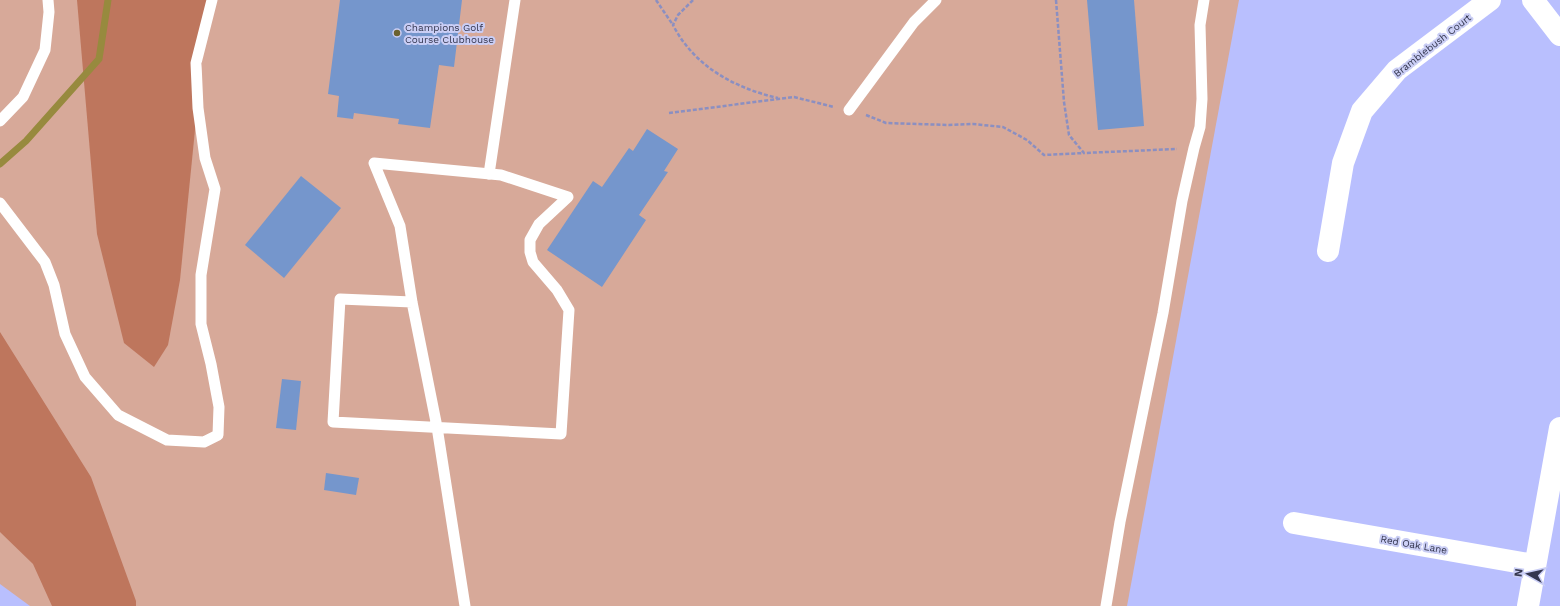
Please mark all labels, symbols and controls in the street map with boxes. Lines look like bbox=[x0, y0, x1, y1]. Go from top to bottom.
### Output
street label: Bramblebush Court bbox=[1391, 11, 1474, 79]
place label: Champions Golf Course Clubhouse bbox=[405, 22, 494, 45]
marker: Champions Golf Course Clubhouse bbox=[392, 28, 402, 38]
street label: Red Oak Lane bbox=[1380, 533, 1448, 556]
north arrow bbox=[1508, 554, 1548, 594]
text: N bbox=[1512, 568, 1526, 578]

